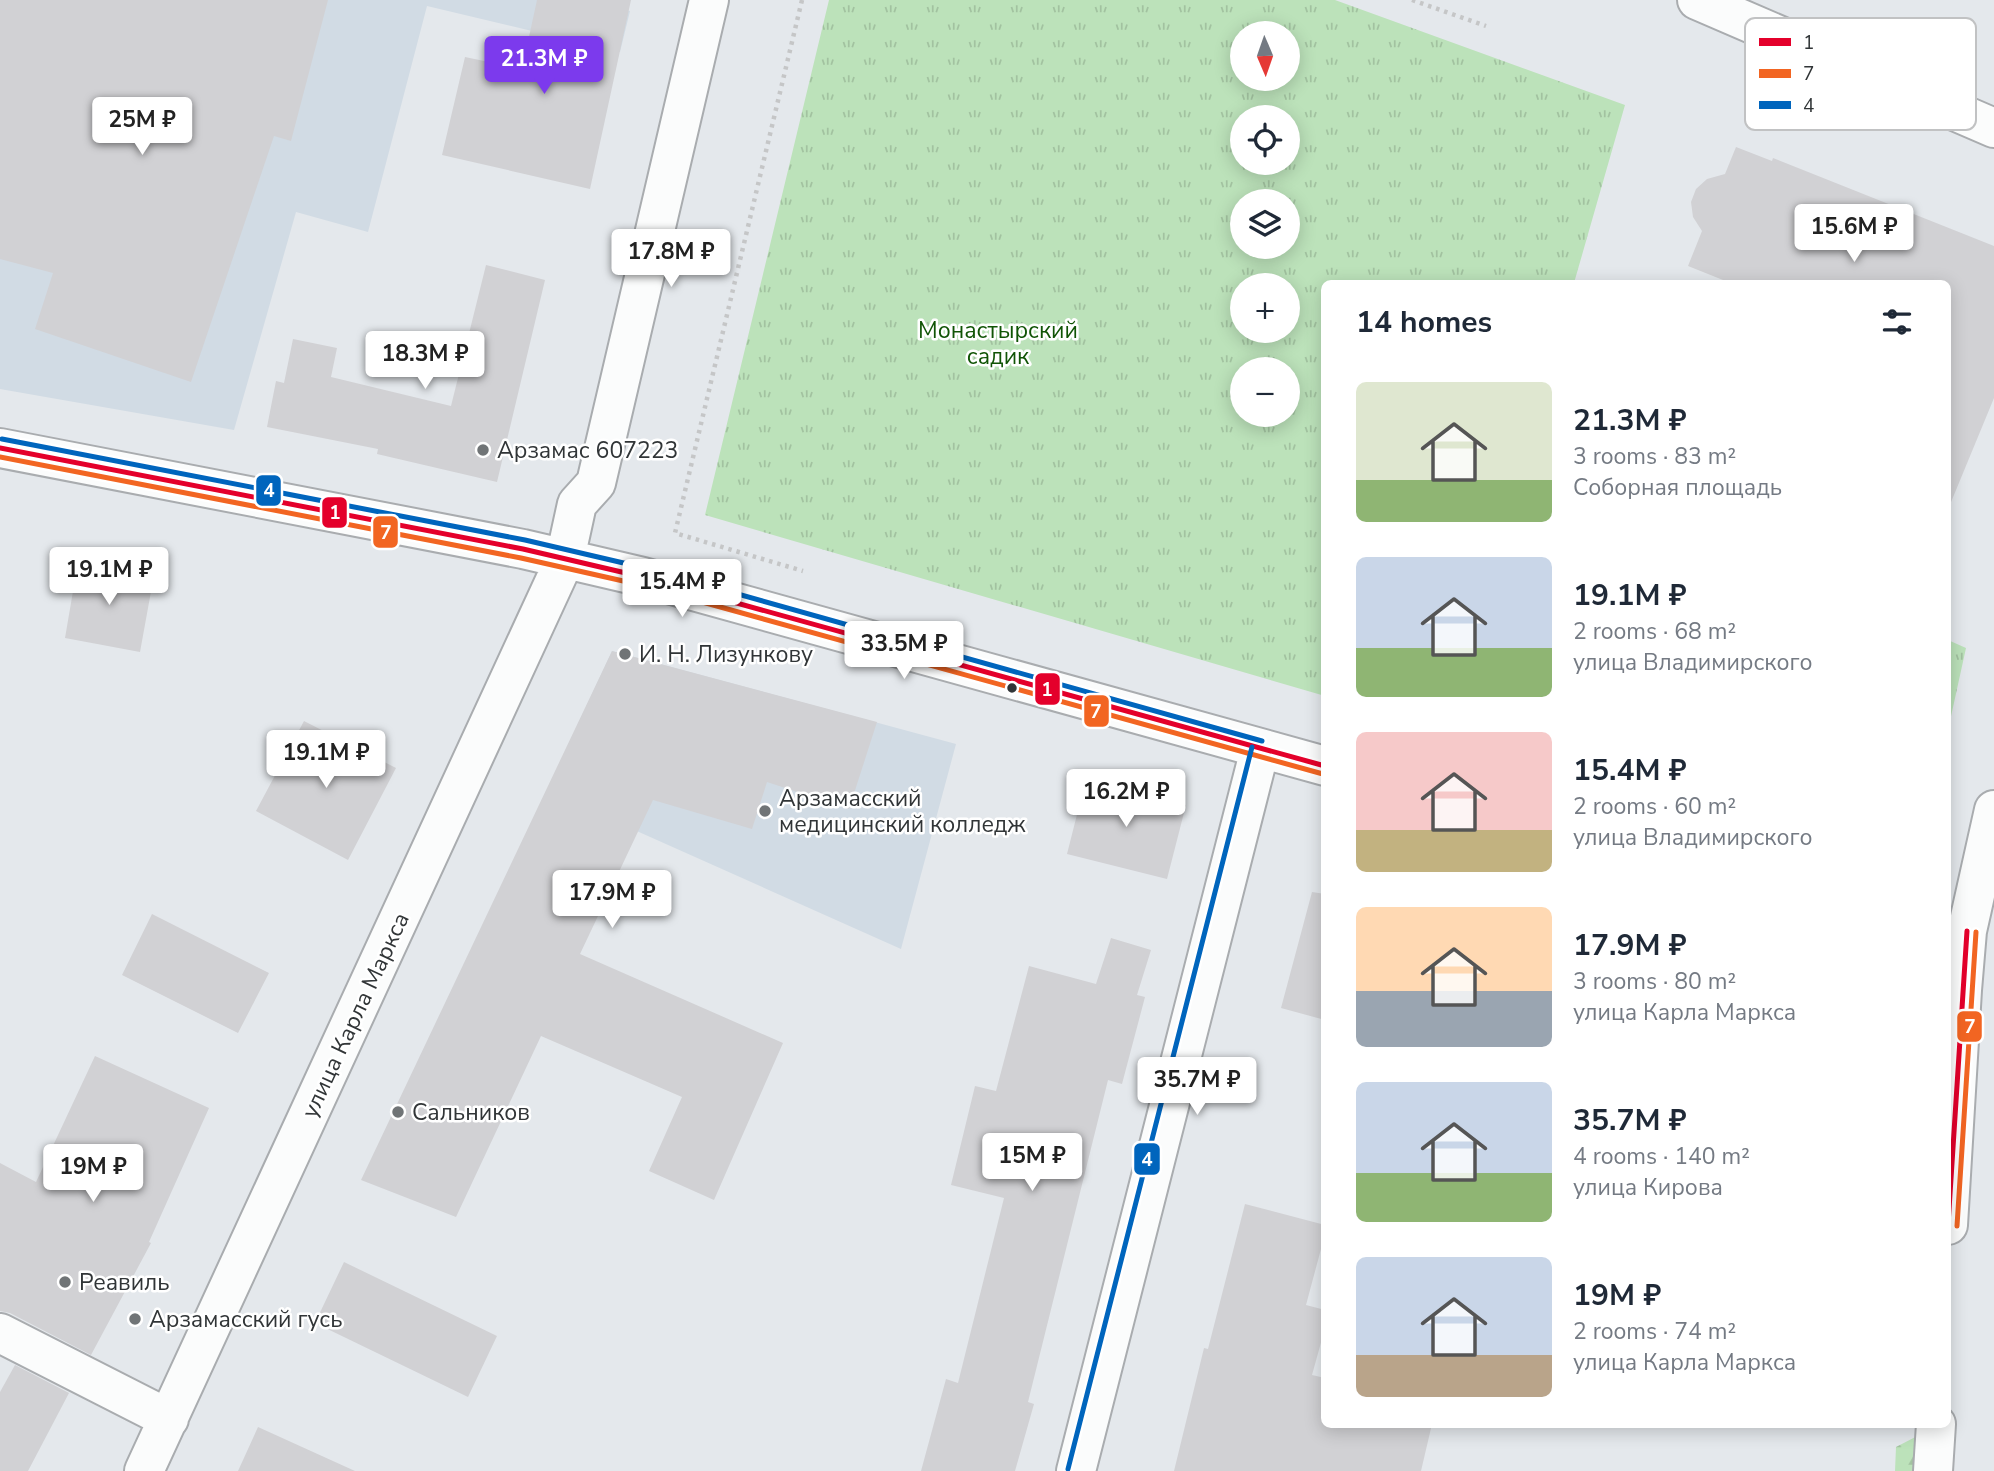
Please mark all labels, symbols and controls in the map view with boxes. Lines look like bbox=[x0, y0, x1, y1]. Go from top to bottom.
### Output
legend bbox=[1745, 18, 1976, 130]
north arrow bbox=[1230, 21, 1300, 91]
map controls bbox=[1230, 21, 1300, 427]
text: 1 bbox=[1803, 30, 1814, 56]
pin: 21.3M ₽ bbox=[479, 36, 609, 96]
text: 21.3M ₽ bbox=[500, 43, 588, 74]
text: 7 bbox=[1803, 61, 1814, 87]
text: 4 bbox=[1803, 93, 1814, 119]
pin: 25M ₽ bbox=[93, 97, 191, 157]
text: 25M ₽ bbox=[108, 104, 176, 135]
button: locate bbox=[1230, 105, 1300, 175]
button: layers bbox=[1230, 189, 1300, 259]
pin: 15.6M ₽ bbox=[1789, 204, 1919, 264]
text: 15.6M ₽ bbox=[1810, 211, 1898, 242]
pin: 17.8M ₽ bbox=[606, 230, 736, 289]
text: 17.8M ₽ bbox=[627, 236, 715, 267]
button: + bbox=[1230, 273, 1300, 343]
text: 14 homes bbox=[1356, 302, 1492, 343]
icon: filters bbox=[1878, 303, 1916, 341]
park label: Монастырский садик bbox=[918, 315, 1078, 372]
pin: 18.3M ₽ bbox=[360, 332, 490, 391]
text: 18.3M ₽ bbox=[381, 338, 469, 369]
button: − bbox=[1230, 357, 1300, 427]
text: 21.3M ₽ bbox=[1573, 400, 1687, 441]
icon: home bbox=[1412, 410, 1496, 494]
place label: Арзамас 607223 bbox=[497, 435, 678, 466]
text: 3 rooms · 83 m² bbox=[1573, 441, 1736, 472]
marker: Арзамас 607223 bbox=[475, 442, 491, 458]
text: Соборная площадь bbox=[1573, 472, 1782, 503]
line badge: 4 bbox=[255, 474, 282, 507]
text: 4 bbox=[263, 478, 275, 504]
line badge: 1 bbox=[321, 496, 348, 529]
text: 1 bbox=[329, 500, 341, 526]
line badge: 7 bbox=[372, 515, 399, 549]
text: 7 bbox=[380, 520, 392, 546]
pin: 19.1M ₽ bbox=[44, 548, 174, 607]
text: 19.1M ₽ bbox=[65, 554, 153, 585]
pin: 15.4M ₽ bbox=[617, 560, 747, 619]
text: 15.4M ₽ bbox=[638, 566, 726, 597]
text: 19.1M ₽ bbox=[1573, 575, 1687, 616]
icon: home bbox=[1412, 585, 1496, 669]
text: 2 rooms · 68 m² bbox=[1573, 616, 1736, 647]
pin: 33.5M ₽ bbox=[839, 622, 969, 681]
text: 33.5M ₽ bbox=[860, 628, 948, 659]
place label: И. Н. Лизункову bbox=[639, 639, 813, 670]
marker: И. Н. Лизункову bbox=[617, 646, 633, 662]
text: улица Владимирского bbox=[1573, 647, 1813, 678]
line badge: 1 bbox=[1034, 672, 1061, 706]
text: 1 bbox=[1041, 677, 1053, 703]
unlabelled marker bbox=[1005, 681, 1019, 695]
line badge: 7 bbox=[1083, 694, 1110, 728]
text: 7 bbox=[1090, 699, 1102, 725]
pin: 19.1M ₽ bbox=[261, 730, 391, 790]
text: 19.1M ₽ bbox=[282, 737, 370, 768]
text: 15.4M ₽ bbox=[1573, 750, 1687, 791]
icon: home bbox=[1412, 760, 1496, 844]
pin: 16.2M ₽ bbox=[1061, 770, 1191, 829]
text: 16.2M ₽ bbox=[1082, 776, 1170, 807]
place label: Арзамасский медицинский колледж bbox=[779, 783, 1026, 840]
text: 2 rooms · 60 m² bbox=[1573, 791, 1736, 822]
marker: Арзамасский медицинский колледж bbox=[757, 803, 773, 819]
text: улица Владимирского bbox=[1573, 822, 1813, 853]
pin: 17.9M ₽ bbox=[547, 870, 677, 930]
text: 17.9M ₽ bbox=[568, 877, 656, 908]
street label: улица Карла Маркса bbox=[294, 908, 417, 1123]
text: 17.9M ₽ bbox=[1573, 925, 1687, 966]
icon: home bbox=[1412, 935, 1496, 1019]
text: 3 rooms · 80 m² bbox=[1573, 966, 1736, 997]
text: улица Карла Маркса bbox=[1573, 997, 1796, 1028]
line badge: 7 bbox=[1956, 1010, 1983, 1043]
text: 7 bbox=[1964, 1014, 1976, 1040]
pin: 35.7M ₽ bbox=[1132, 1058, 1262, 1117]
text: 35.7M ₽ bbox=[1153, 1064, 1241, 1095]
place label: Сальников bbox=[412, 1097, 530, 1128]
text: 35.7M ₽ bbox=[1573, 1100, 1687, 1141]
marker: Сальников bbox=[390, 1104, 406, 1120]
icon: home bbox=[1412, 1110, 1496, 1194]
pin: 15M ₽ bbox=[983, 1134, 1081, 1193]
text: 15M ₽ bbox=[998, 1140, 1066, 1171]
text: 4 rooms · 140 m² bbox=[1573, 1141, 1750, 1172]
line badge: 4 bbox=[1133, 1142, 1161, 1176]
pin: 19M ₽ bbox=[44, 1144, 142, 1204]
text: 4 bbox=[1141, 1147, 1153, 1173]
text: 19M ₽ bbox=[59, 1151, 127, 1182]
text: улица Кирова bbox=[1573, 1172, 1723, 1203]
place label: Реавиль bbox=[79, 1267, 170, 1298]
marker: Реавиль bbox=[57, 1274, 73, 1290]
text: 19M ₽ bbox=[1573, 1275, 1661, 1316]
icon: home bbox=[1412, 1285, 1496, 1369]
place label: Арзамасский гусь bbox=[149, 1304, 343, 1335]
marker: Арзамасский гусь bbox=[127, 1311, 143, 1327]
text: 2 rooms · 74 m² bbox=[1573, 1316, 1736, 1347]
text: улица Карла Маркса bbox=[1573, 1347, 1796, 1378]

